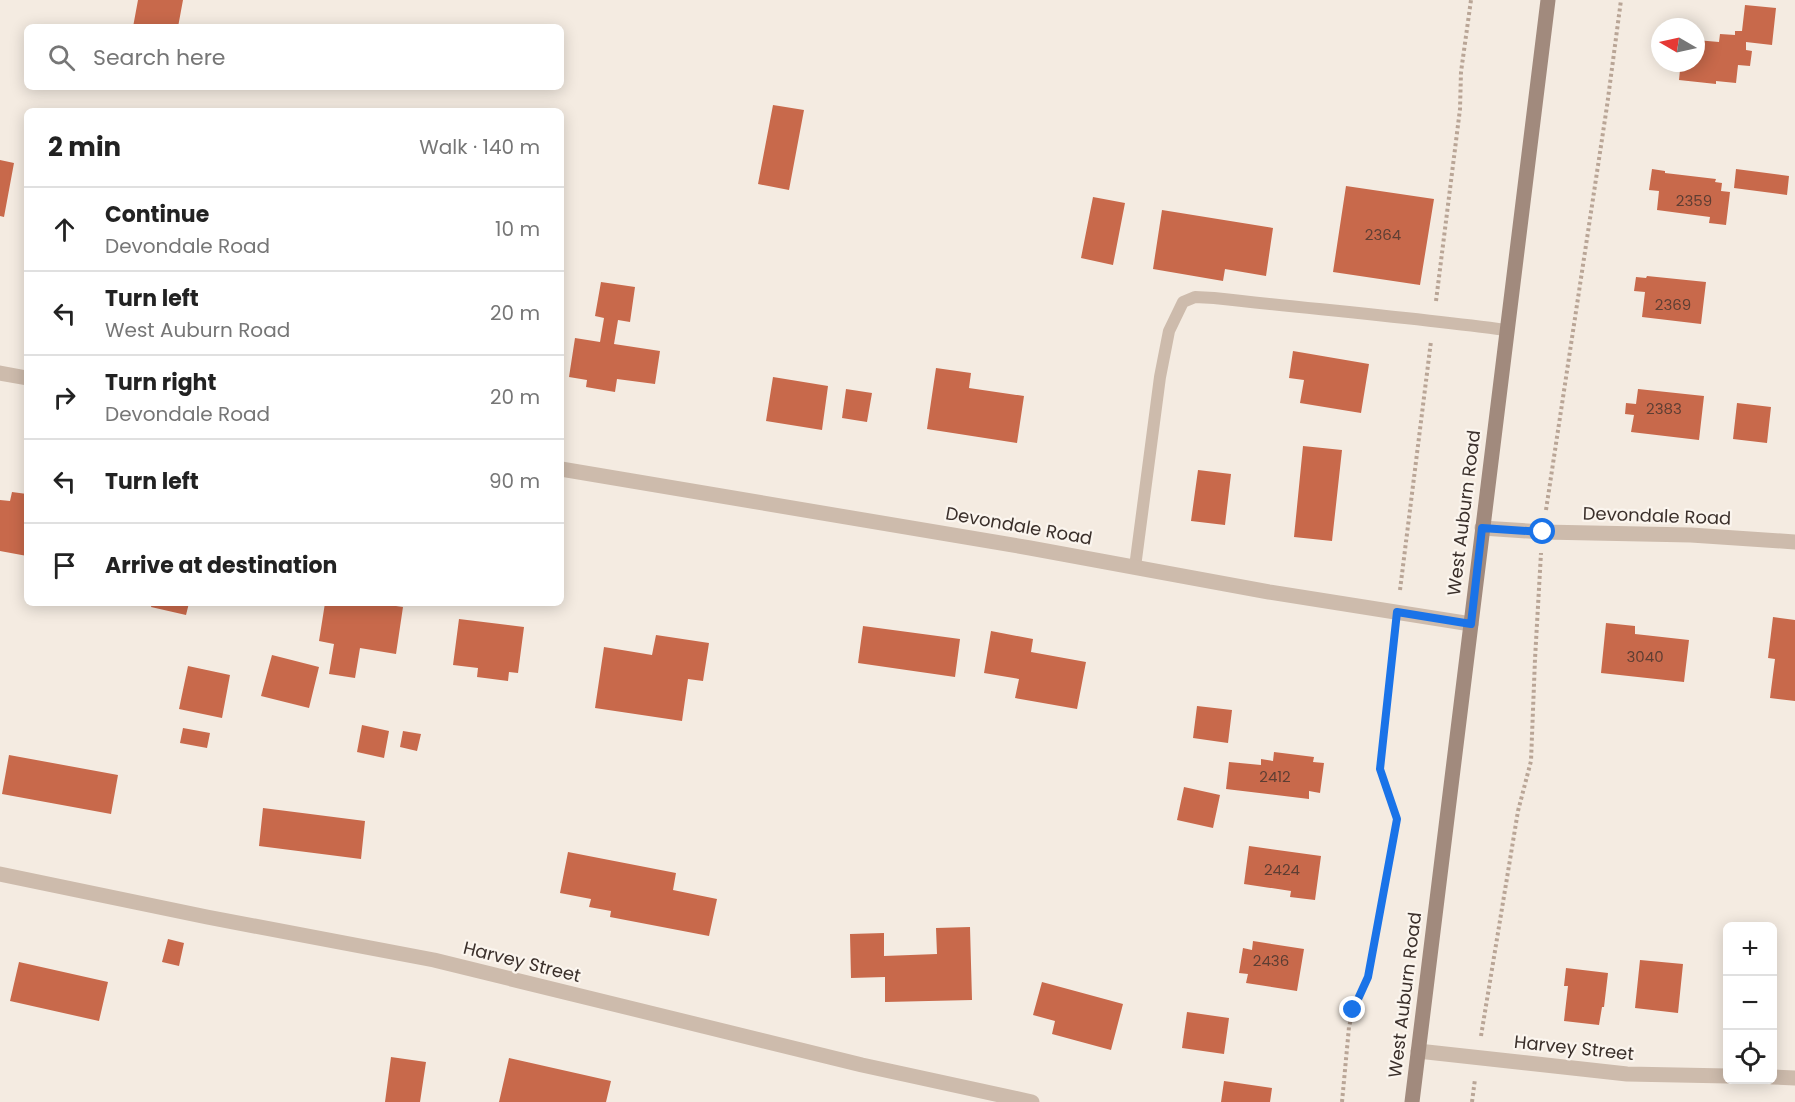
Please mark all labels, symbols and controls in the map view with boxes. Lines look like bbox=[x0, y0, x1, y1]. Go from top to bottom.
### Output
north arrow bbox=[1651, 18, 1705, 72]
search box bbox=[24, 24, 564, 90]
icon: search bbox=[45, 41, 78, 74]
text: Search here bbox=[93, 42, 226, 73]
text: 2 min bbox=[48, 129, 121, 165]
text: Walk · 140 m bbox=[419, 133, 540, 161]
house number: 2359 bbox=[1676, 190, 1712, 211]
text: Continue bbox=[105, 199, 209, 230]
icon: ahead bbox=[48, 213, 81, 246]
text: 10 m bbox=[495, 215, 540, 243]
house number: 2364 bbox=[1365, 224, 1401, 245]
text: Devondale Road bbox=[105, 232, 270, 260]
text: Turn left bbox=[105, 283, 199, 314]
house number: 2369 bbox=[1655, 294, 1691, 315]
icon: left bbox=[48, 297, 81, 330]
text: 20 m bbox=[490, 299, 540, 327]
text: West Auburn Road bbox=[105, 316, 290, 344]
text: Turn right bbox=[105, 367, 216, 398]
icon: right bbox=[48, 381, 81, 414]
text: 20 m bbox=[490, 383, 540, 411]
house number: 2383 bbox=[1646, 398, 1682, 419]
text: Devondale Road bbox=[105, 400, 270, 428]
street label: West Auburn Road bbox=[1441, 429, 1486, 597]
icon: left bbox=[48, 465, 81, 498]
text: Turn left bbox=[105, 466, 199, 497]
text: 90 m bbox=[489, 467, 540, 495]
street label: Devondale Road bbox=[944, 500, 1094, 551]
street label: Devondale Road bbox=[1582, 500, 1732, 531]
route start bbox=[1529, 518, 1555, 544]
icon: arrive bbox=[48, 549, 81, 582]
text: Arrive at destination bbox=[105, 550, 337, 581]
house number: 3040 bbox=[1626, 646, 1664, 667]
house number: 2412 bbox=[1259, 766, 1291, 787]
house number: 2424 bbox=[1264, 859, 1300, 880]
street label: West Auburn Road bbox=[1382, 911, 1427, 1079]
map controls bbox=[1723, 922, 1777, 1084]
button: + bbox=[1723, 922, 1777, 976]
street label: Harvey Street bbox=[461, 935, 583, 988]
house number: 2436 bbox=[1253, 950, 1289, 971]
button: − bbox=[1723, 976, 1777, 1030]
route end bbox=[1339, 996, 1365, 1022]
street label: Harvey Street bbox=[1513, 1029, 1635, 1066]
button: locate bbox=[1723, 1030, 1777, 1084]

